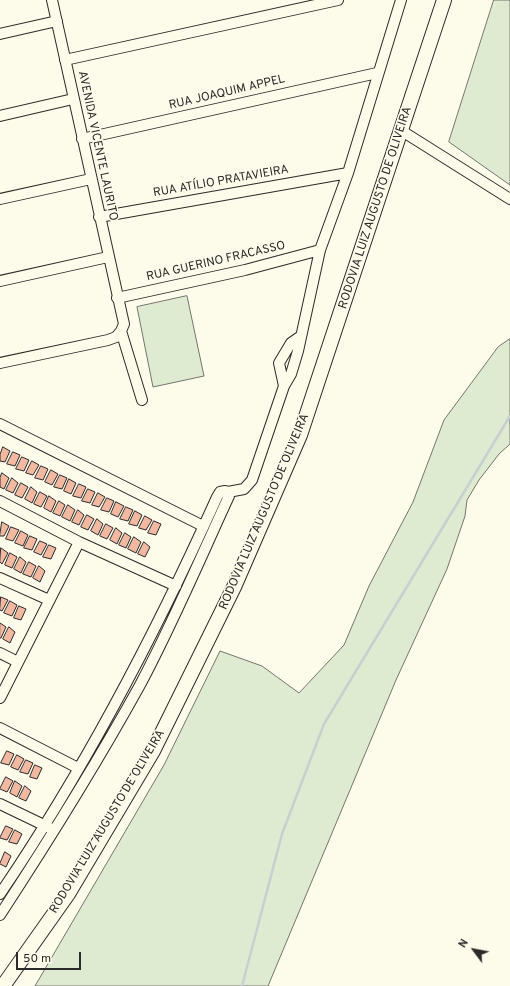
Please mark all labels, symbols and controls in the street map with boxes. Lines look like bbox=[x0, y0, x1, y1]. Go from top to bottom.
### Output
street label: AVENIDA VICENTE LAURITO bbox=[74, 70, 120, 222]
street label: RUA JOAQUIM APPEL bbox=[168, 73, 286, 113]
street label: RODOVIA LUIZ AUGUSTO DE OLIVEIRA bbox=[336, 105, 416, 311]
street label: RUA ATÍLIO PRATAVIEIRA bbox=[152, 163, 290, 201]
street label: RUA GUERINO FRACASSO bbox=[145, 239, 287, 285]
street label: RODOVIA LUIZ AUGUSTO DE OLIVEIRA bbox=[217, 412, 313, 612]
street label: RODOVIA LUIZ AUGUSTO DE OLIVEIRA bbox=[47, 728, 169, 916]
north arrow bbox=[454, 930, 494, 970]
text: N bbox=[456, 937, 472, 951]
scale bar bbox=[18, 944, 83, 970]
text: 50 m bbox=[23, 951, 51, 967]

